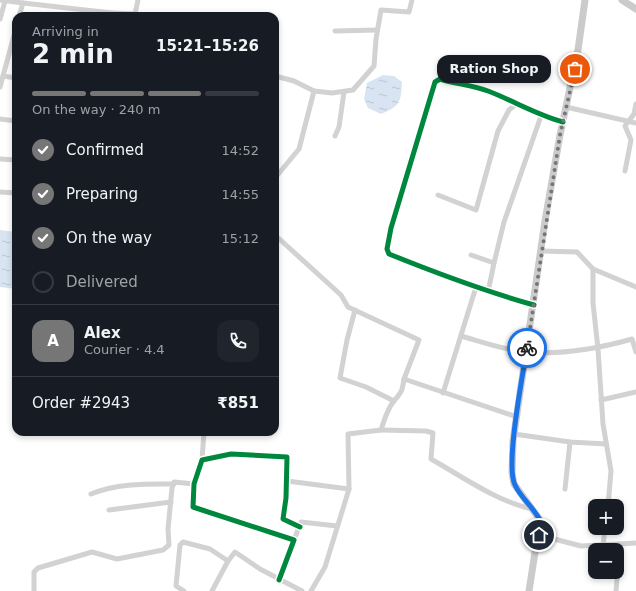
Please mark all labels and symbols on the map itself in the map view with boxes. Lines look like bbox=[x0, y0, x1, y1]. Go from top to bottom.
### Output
pin bbox=[558, 52, 592, 86]
callout: Ration Shop bbox=[437, 55, 551, 83]
courier bbox=[507, 328, 547, 368]
pin bbox=[522, 518, 556, 552]

